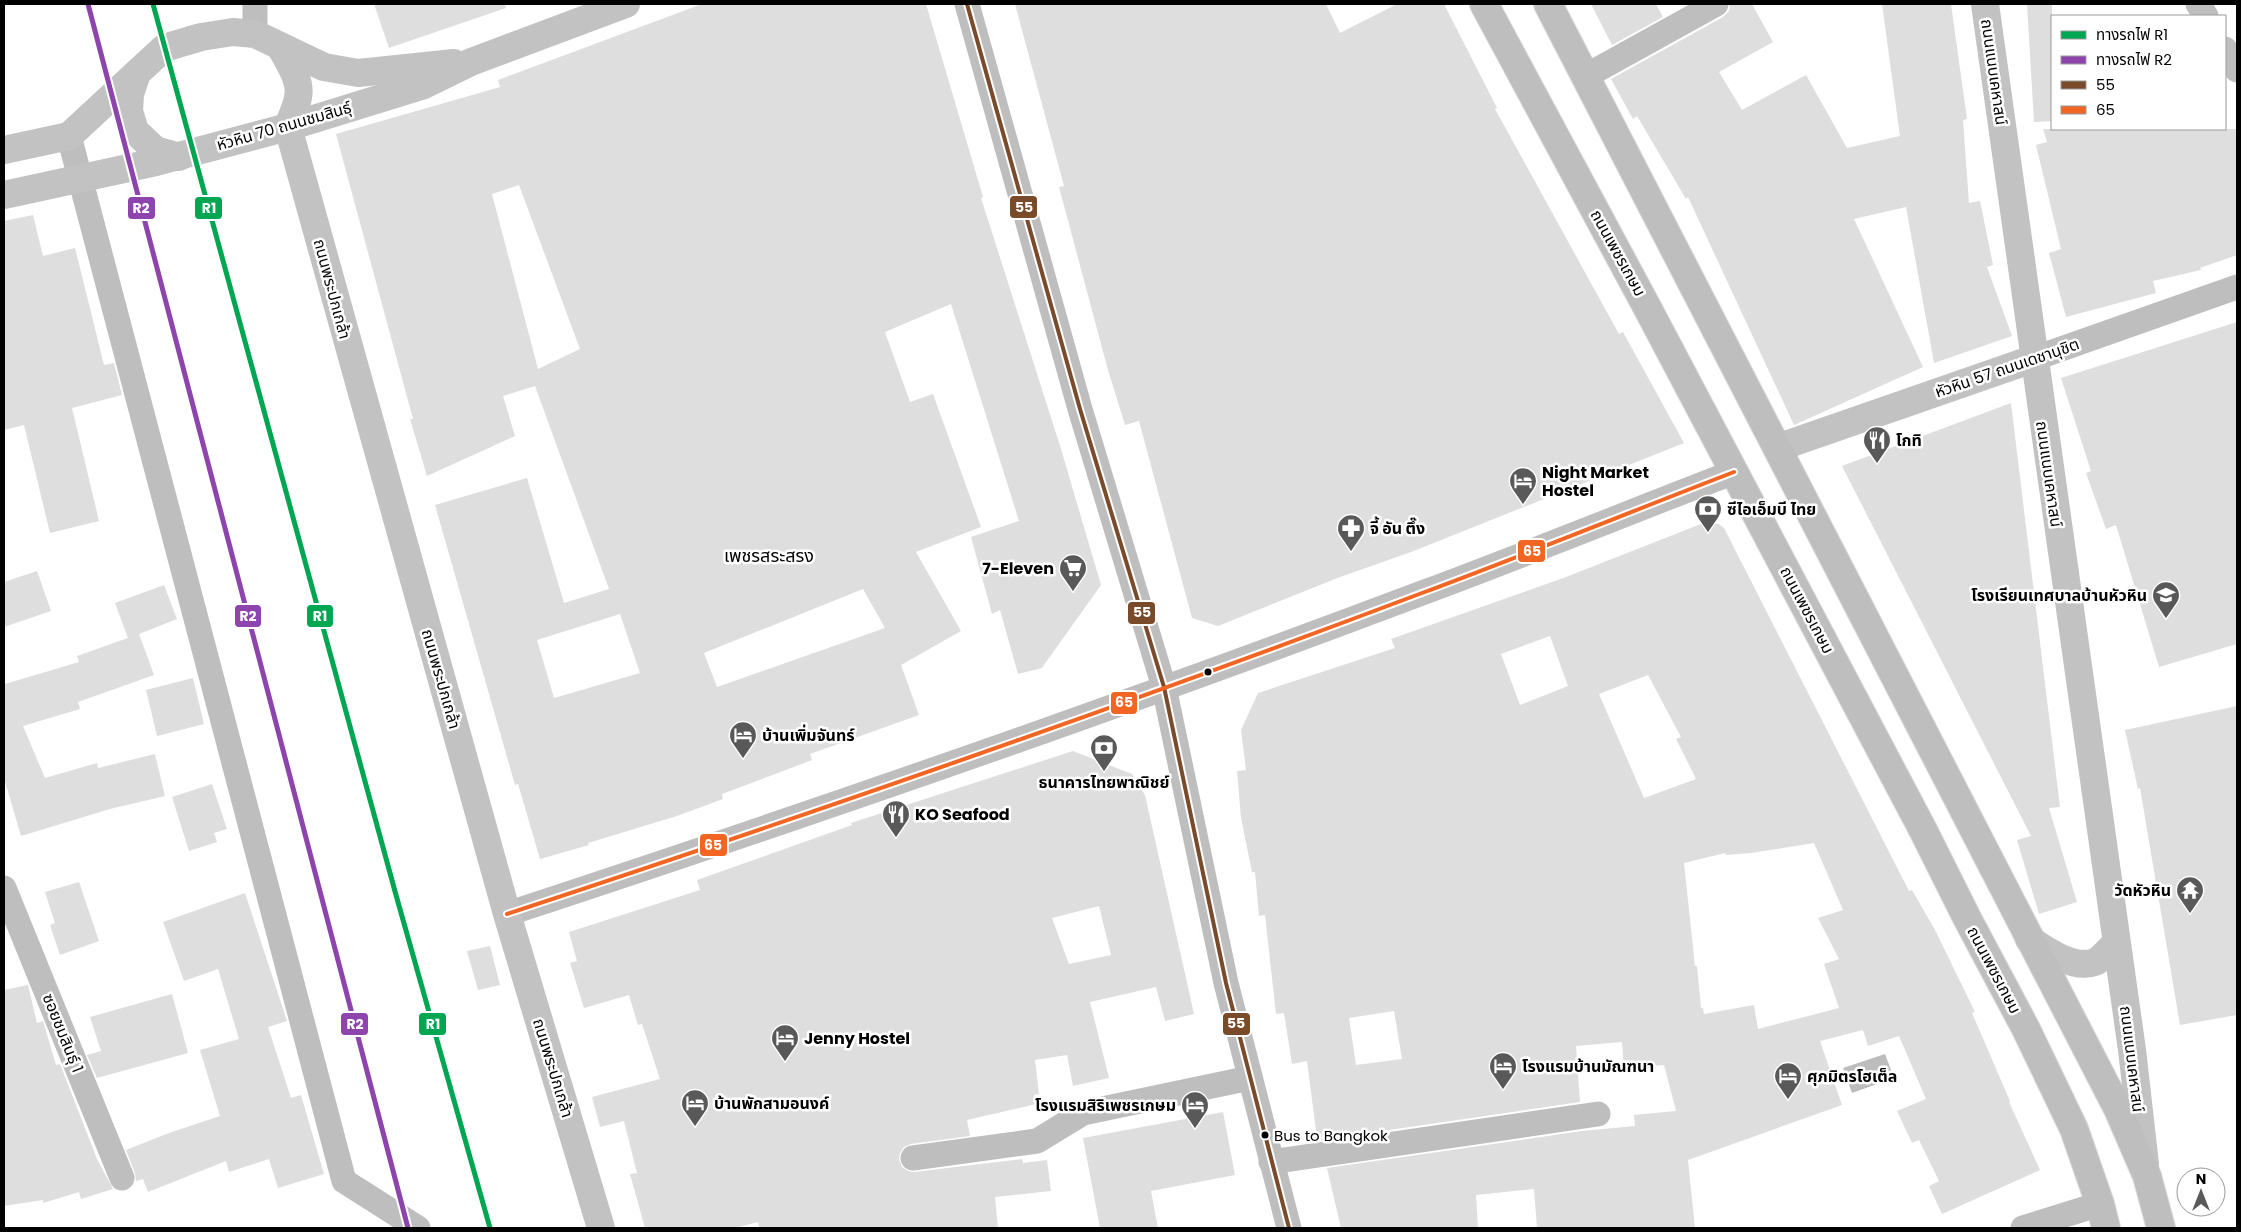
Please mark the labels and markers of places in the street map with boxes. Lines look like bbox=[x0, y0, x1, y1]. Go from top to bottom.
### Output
restaurant icon: โกทิ bbox=[1862, 425, 1892, 464]
place label: โกทิ bbox=[1896, 429, 1922, 452]
place label: Night Market Hostel bbox=[1542, 461, 1649, 502]
hotel icon: Night Market Hostel bbox=[1508, 466, 1538, 505]
bank icon: ซีไอเอ็มบี ไทย bbox=[1693, 494, 1723, 533]
place label: ซีไอเอ็มบี ไทย bbox=[1727, 498, 1816, 521]
pharmacy icon: จี้ อัน ตึ๊ง bbox=[1336, 513, 1366, 552]
place label: จี้ อัน ตึ๊ง bbox=[1370, 516, 1425, 540]
supermarket icon: 7-Eleven bbox=[1058, 553, 1088, 592]
place label: 7-Eleven bbox=[982, 557, 1054, 580]
school or university icon: โรงเรียนเทศบาลบ้านหัวหิน bbox=[2151, 580, 2181, 619]
place label: โรงเรียนเทศบาลบ้านหัวหิน bbox=[1971, 584, 2147, 607]
unlabelled marker bbox=[1203, 667, 1213, 677]
hotel icon: บ้านเพิ่มจันทร์ bbox=[728, 720, 758, 759]
place label: บ้านเพิ่มจันทร์ bbox=[762, 724, 855, 747]
bank icon: ธนาคารไทยพาณิชย์ bbox=[1089, 733, 1119, 772]
place label: ธนาคารไทยพาณิชย์ bbox=[1039, 771, 1169, 794]
restaurant icon: KO Seafood bbox=[881, 799, 911, 838]
place label: KO Seafood bbox=[915, 803, 1010, 826]
temple icon: วัดหัวหิน bbox=[2175, 875, 2205, 914]
place label: วัดหัวหิน bbox=[2114, 879, 2171, 902]
hotel icon: Jenny Hostel bbox=[770, 1023, 800, 1062]
place label: Jenny Hostel bbox=[804, 1027, 910, 1050]
hotel icon: โรงแรมบ้านมัณฑนา bbox=[1488, 1051, 1518, 1090]
place label: โรงแรมบ้านมัณฑนา bbox=[1522, 1055, 1654, 1078]
hotel icon: ศุภมิตรโฮเต็ล bbox=[1773, 1061, 1803, 1100]
place label: ศุภมิตรโฮเต็ล bbox=[1807, 1065, 1897, 1088]
hotel icon: บ้านพักสามอนงค์ bbox=[680, 1088, 710, 1127]
hotel icon: โรงแรมสิริเพชรเกษม bbox=[1180, 1090, 1210, 1129]
place label: บ้านพักสามอนงค์ bbox=[714, 1092, 829, 1115]
place label: โรงแรมสิริเพชรเกษม bbox=[1035, 1094, 1176, 1117]
place label: Bus to Bangkok bbox=[1274, 1125, 1388, 1146]
marker: Bus to Bangkok bbox=[1260, 1130, 1270, 1140]

